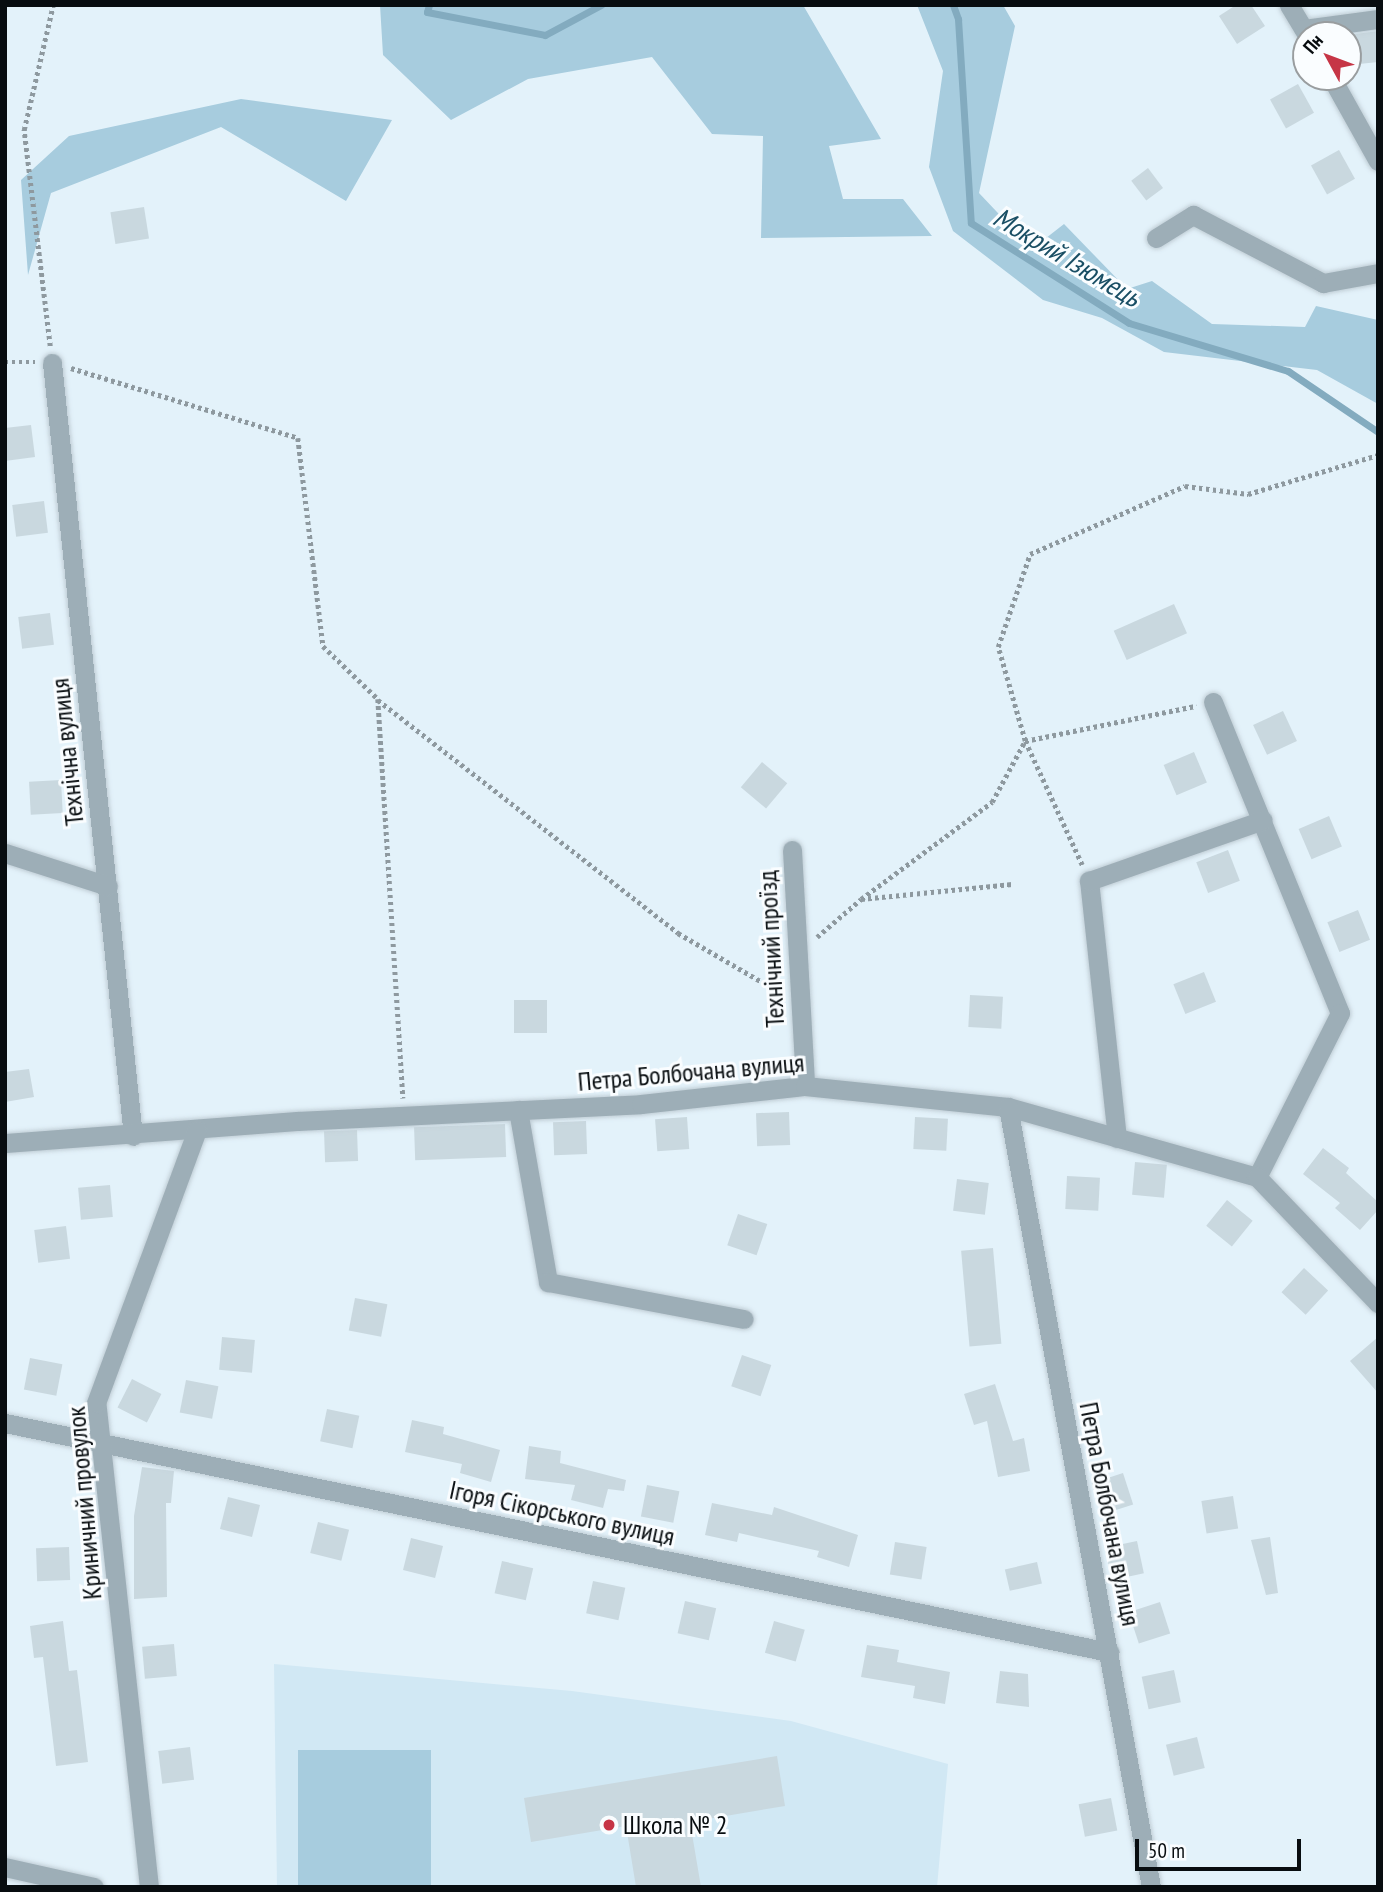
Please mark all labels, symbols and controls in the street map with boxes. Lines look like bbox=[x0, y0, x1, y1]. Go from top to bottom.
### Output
north arrow bbox=[1292, 21, 1362, 91]
text: Пн bbox=[1298, 29, 1328, 58]
water label: Мокрий Ізюмець bbox=[988, 200, 1146, 314]
street label: Технічна вулиця bbox=[44, 677, 90, 827]
street label: Технічний проїзд bbox=[751, 870, 791, 1028]
street label: Петра Болбочана вулиця bbox=[576, 1047, 806, 1097]
street label: Петра Болбочана вулиця bbox=[1073, 1400, 1147, 1628]
street label: Криничний провулок bbox=[60, 1405, 108, 1601]
street label: Ігоря Сікорського вулиця bbox=[447, 1474, 677, 1552]
place label: Школа № 2 bbox=[623, 1809, 727, 1841]
marker: Школа № 2 bbox=[601, 1817, 617, 1833]
scale bar bbox=[1138, 1826, 1304, 1870]
text: 50 m bbox=[1148, 1837, 1185, 1864]

